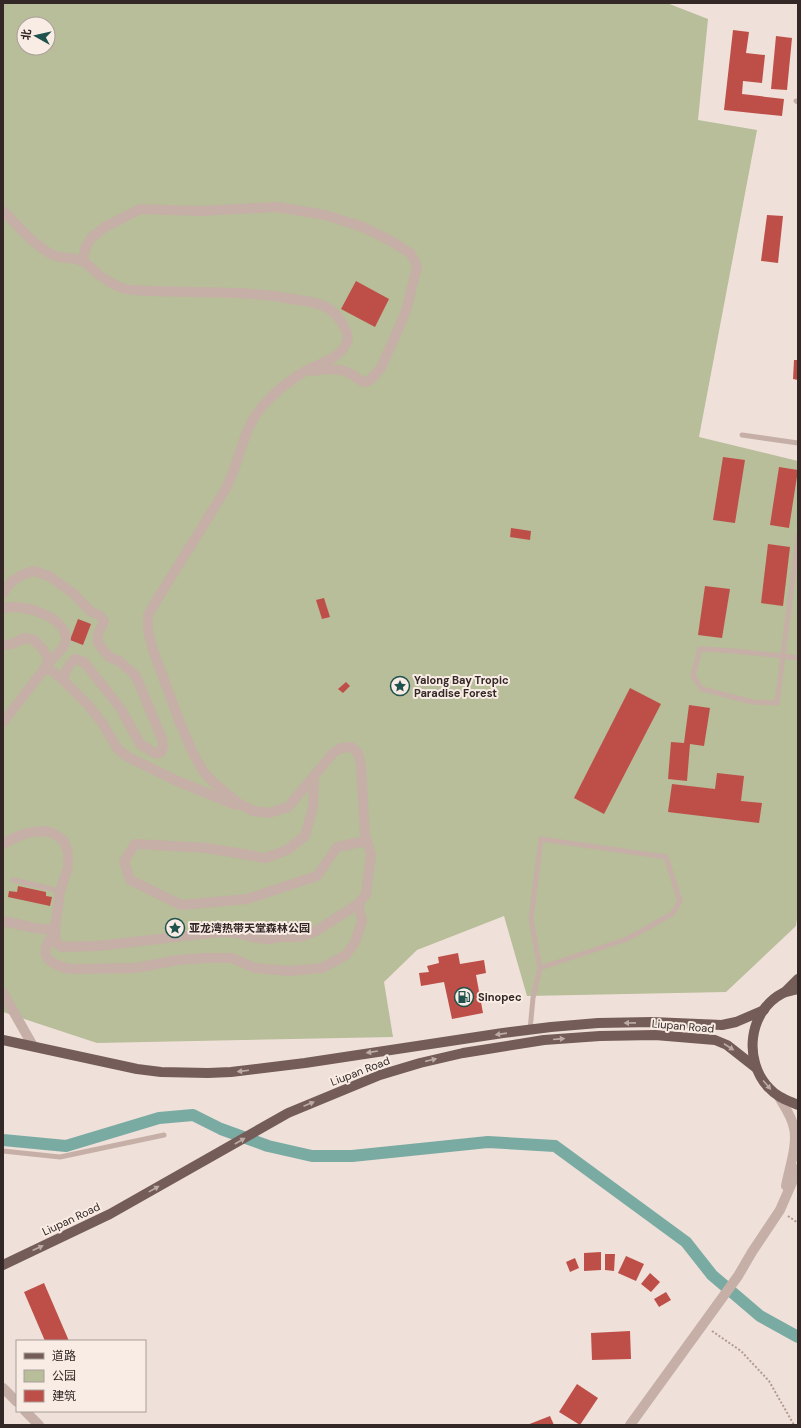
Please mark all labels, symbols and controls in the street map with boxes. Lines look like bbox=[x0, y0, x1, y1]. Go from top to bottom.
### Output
north arrow bbox=[16, 16, 56, 56]
text: 北 bbox=[18, 28, 34, 41]
place label: Yalong Bay Tropic Paradise Forest bbox=[414, 673, 509, 700]
place icon: Yalong Bay Tropic Paradise Forest bbox=[389, 675, 411, 697]
place icon: 亚龙湾热带天堂森林公园 bbox=[164, 917, 186, 939]
place label: 亚龙湾热带天堂森林公园 bbox=[189, 921, 310, 935]
fuel station icon: Sinopec bbox=[453, 986, 475, 1008]
place label: Sinopec bbox=[478, 990, 522, 1004]
street label: Liupan Road bbox=[651, 1016, 715, 1036]
one-way arrow bbox=[623, 1020, 636, 1026]
one-way arrow bbox=[495, 1031, 507, 1037]
one-way arrow bbox=[553, 1036, 565, 1043]
one-way arrow bbox=[724, 1043, 734, 1051]
one-way arrow bbox=[366, 1050, 378, 1056]
street label: Liupan Road bbox=[328, 1053, 392, 1089]
one-way arrow bbox=[425, 1057, 437, 1063]
one-way arrow bbox=[237, 1068, 249, 1074]
one-way arrow bbox=[762, 1080, 771, 1091]
one-way arrow bbox=[303, 1101, 315, 1107]
one-way arrow bbox=[234, 1137, 246, 1144]
one-way arrow bbox=[148, 1186, 160, 1193]
street label: Liupan Road bbox=[40, 1199, 102, 1239]
one-way arrow bbox=[33, 1245, 44, 1251]
legend bbox=[16, 1340, 146, 1412]
text: 道路 bbox=[52, 1348, 76, 1364]
text: 公园 bbox=[52, 1368, 76, 1384]
text: 建筑 bbox=[52, 1388, 76, 1404]

